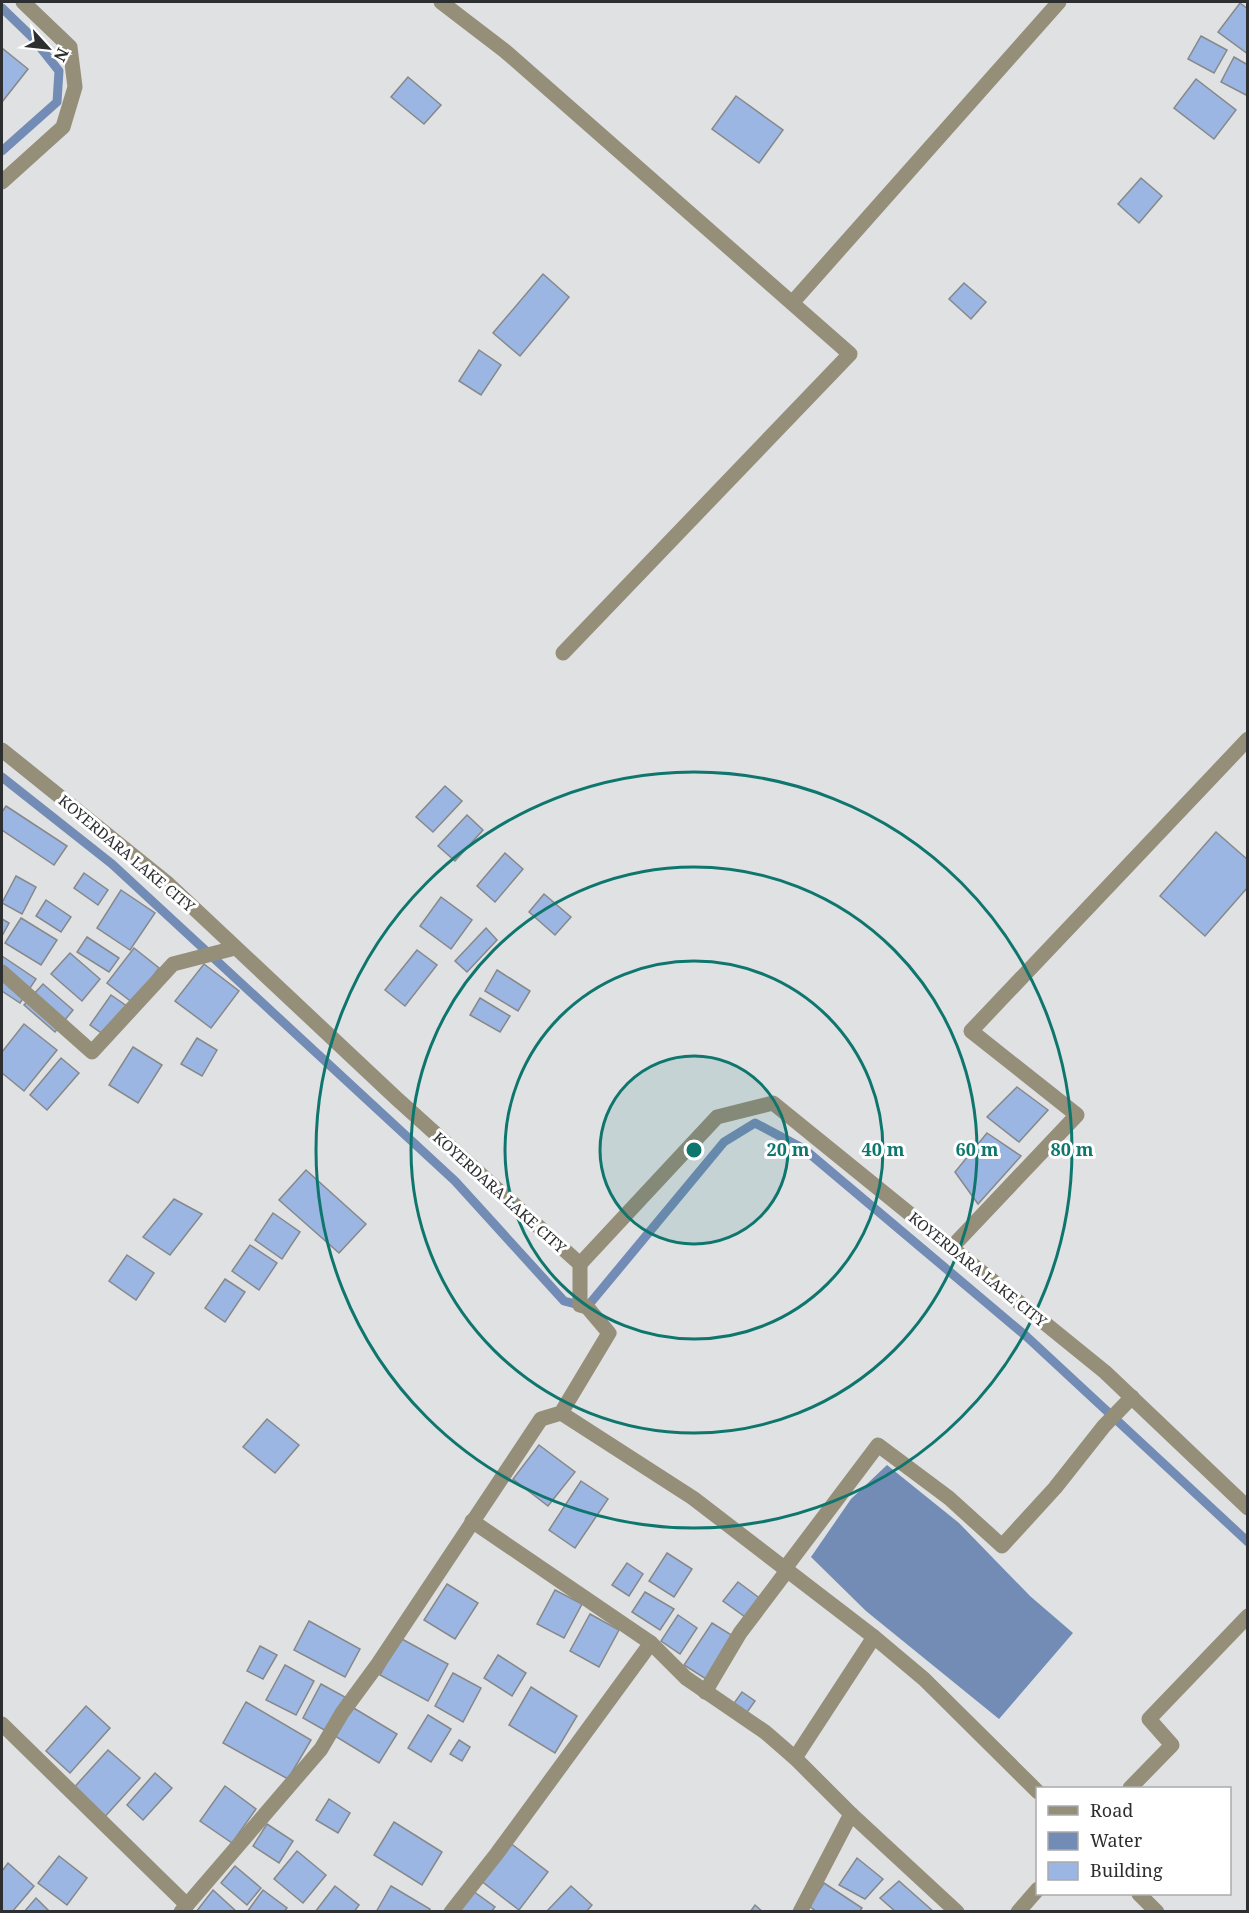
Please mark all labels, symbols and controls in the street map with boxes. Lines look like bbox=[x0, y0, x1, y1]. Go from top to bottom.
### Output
north arrow bbox=[18, 18, 78, 78]
text: N bbox=[49, 44, 74, 66]
street label: KOYERDARA LAKE CITY bbox=[55, 790, 200, 916]
street label: KOYERDARA LAKE CITY bbox=[429, 1127, 571, 1257]
text: 20 m bbox=[767, 1137, 810, 1161]
text: 40 m bbox=[862, 1137, 905, 1161]
text: 60 m bbox=[956, 1137, 999, 1161]
text: 80 m bbox=[1051, 1137, 1094, 1161]
centre of rings bbox=[684, 1140, 704, 1160]
street label: KOYERDARA LAKE CITY bbox=[905, 1207, 1052, 1331]
legend bbox=[1036, 1787, 1231, 1895]
text: Road bbox=[1090, 1798, 1133, 1822]
text: Water bbox=[1090, 1828, 1143, 1852]
text: Building bbox=[1090, 1858, 1163, 1882]

